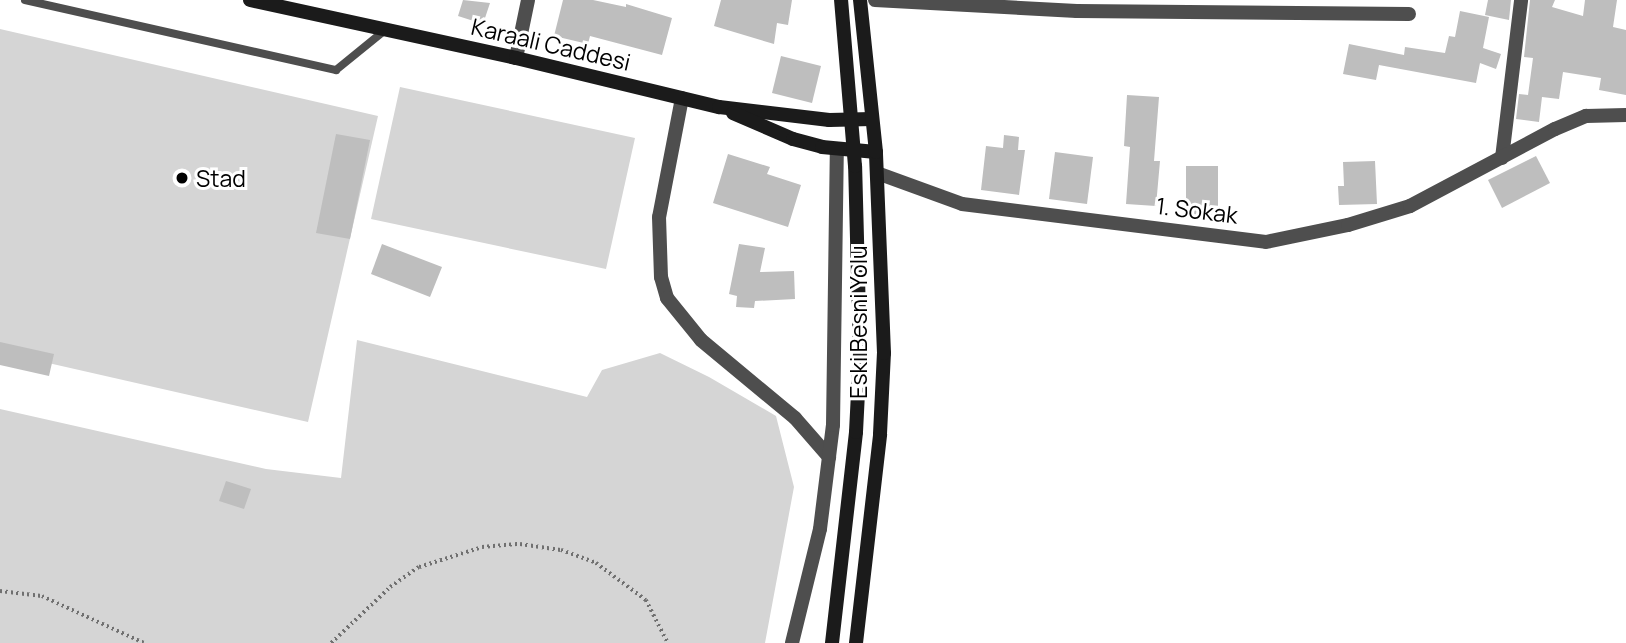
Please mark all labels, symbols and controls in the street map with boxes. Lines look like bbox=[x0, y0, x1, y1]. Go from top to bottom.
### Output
street label: Karaali Caddesi bbox=[469, 12, 633, 76]
place label: Stad bbox=[196, 164, 246, 192]
marker: Stad bbox=[174, 170, 190, 186]
street label: 1. Sokak bbox=[1155, 191, 1239, 229]
street label: Eski Besni Yolu bbox=[844, 245, 872, 399]

